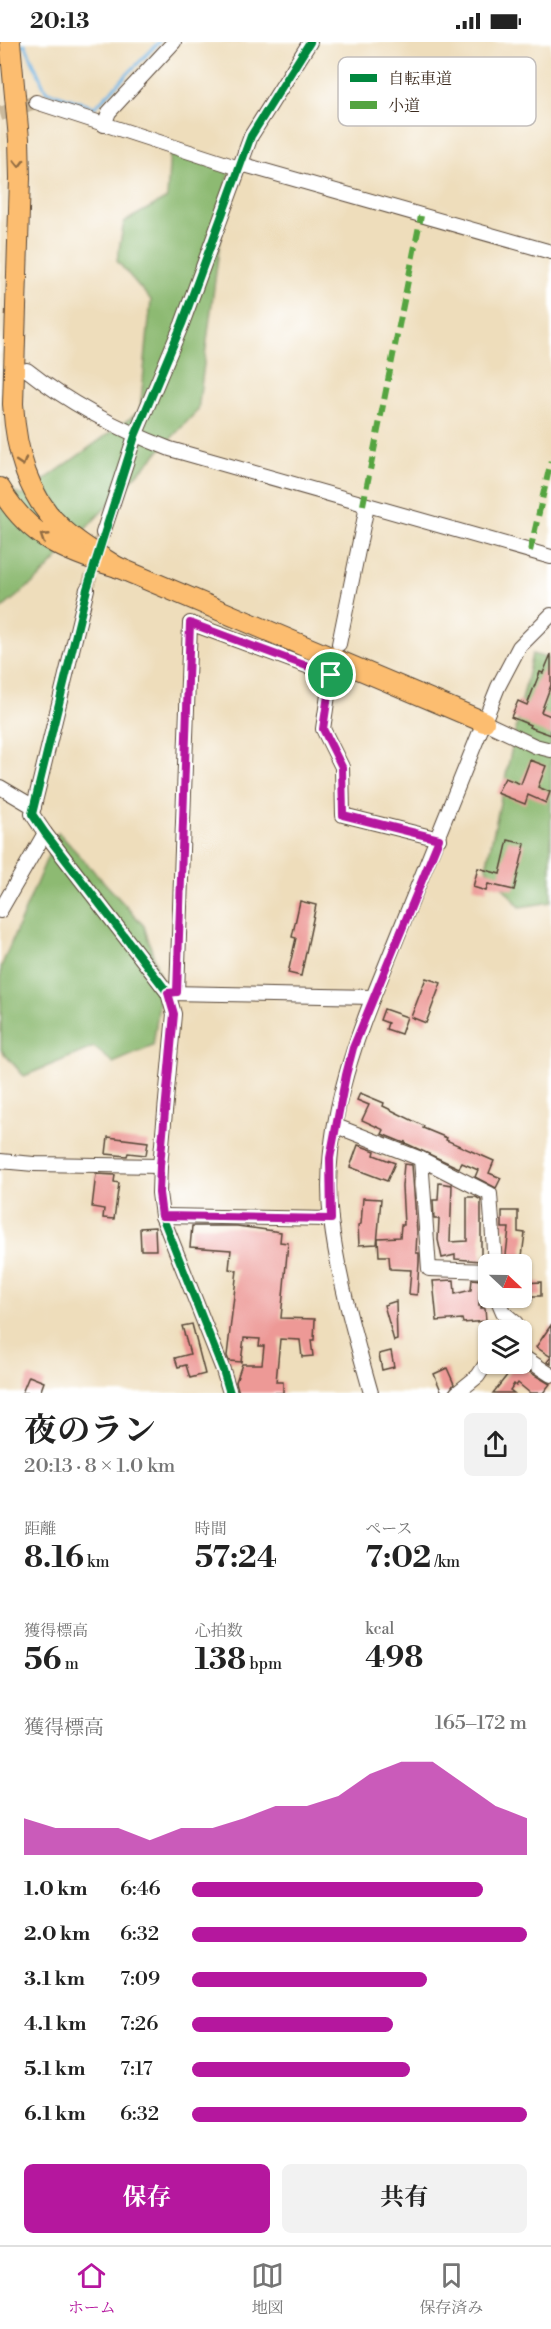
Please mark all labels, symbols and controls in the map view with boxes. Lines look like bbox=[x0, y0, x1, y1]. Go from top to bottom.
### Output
text: 20:13 bbox=[30, 8, 90, 35]
legend bbox=[338, 57, 536, 126]
text: 自転車道 bbox=[388, 69, 452, 89]
text: 小道 bbox=[388, 96, 420, 116]
one-way arrow bbox=[13, 159, 25, 168]
one-way arrow bbox=[15, 456, 28, 467]
one-way arrow bbox=[40, 533, 51, 544]
pin bbox=[305, 649, 356, 700]
icon: arrive bbox=[314, 658, 347, 691]
north arrow bbox=[478, 1254, 532, 1308]
map controls bbox=[478, 1254, 532, 1374]
button: layers bbox=[478, 1320, 532, 1374]
text: 夜のラン bbox=[24, 1411, 156, 1452]
button: share bbox=[464, 1413, 527, 1476]
text: 20:13 · 8 × 1.0 km bbox=[24, 1454, 175, 1479]
text: 距離 bbox=[24, 1519, 56, 1539]
text: 時間 bbox=[195, 1519, 227, 1539]
text: ペース bbox=[365, 1519, 413, 1539]
text: 8.16 bbox=[24, 1539, 84, 1577]
text: 57:24 bbox=[195, 1539, 277, 1577]
text: 7:02 bbox=[365, 1539, 431, 1577]
text: km bbox=[84, 1552, 109, 1572]
text: /km bbox=[431, 1552, 460, 1572]
text: kcal bbox=[365, 1619, 394, 1639]
text: 獲得標高 bbox=[24, 1621, 88, 1641]
text: 心拍数 bbox=[195, 1621, 243, 1641]
text: 498 bbox=[365, 1639, 423, 1677]
text: 56 bbox=[24, 1641, 62, 1679]
text: 138 bbox=[195, 1641, 246, 1679]
text: m bbox=[62, 1654, 79, 1674]
text: bpm bbox=[246, 1654, 282, 1674]
text: 165–172 m bbox=[435, 1711, 527, 1736]
text: 獲得標高 bbox=[24, 1716, 104, 1741]
text: 1.0 km bbox=[24, 1877, 88, 1902]
text: 6:46 bbox=[120, 1877, 161, 1902]
text: 2.0 km bbox=[24, 1922, 90, 1947]
text: 6:32 bbox=[120, 1922, 159, 1947]
text: 3.1 km bbox=[24, 1967, 85, 1992]
text: 7:09 bbox=[120, 1967, 160, 1992]
text: 4.1 km bbox=[24, 2012, 86, 2037]
text: 7:26 bbox=[120, 2012, 158, 2037]
text: 5.1 km bbox=[24, 2057, 85, 2082]
text: 7:17 bbox=[120, 2057, 153, 2082]
text: 6.1 km bbox=[24, 2102, 86, 2127]
text: 6:32 bbox=[120, 2102, 159, 2127]
button: 保存 bbox=[24, 2164, 270, 2233]
button: 共有 bbox=[282, 2164, 527, 2233]
tab: ホーム bbox=[68, 2259, 116, 2318]
tab: 地図 bbox=[251, 2259, 284, 2318]
tab: 保存済み bbox=[419, 2259, 483, 2318]

